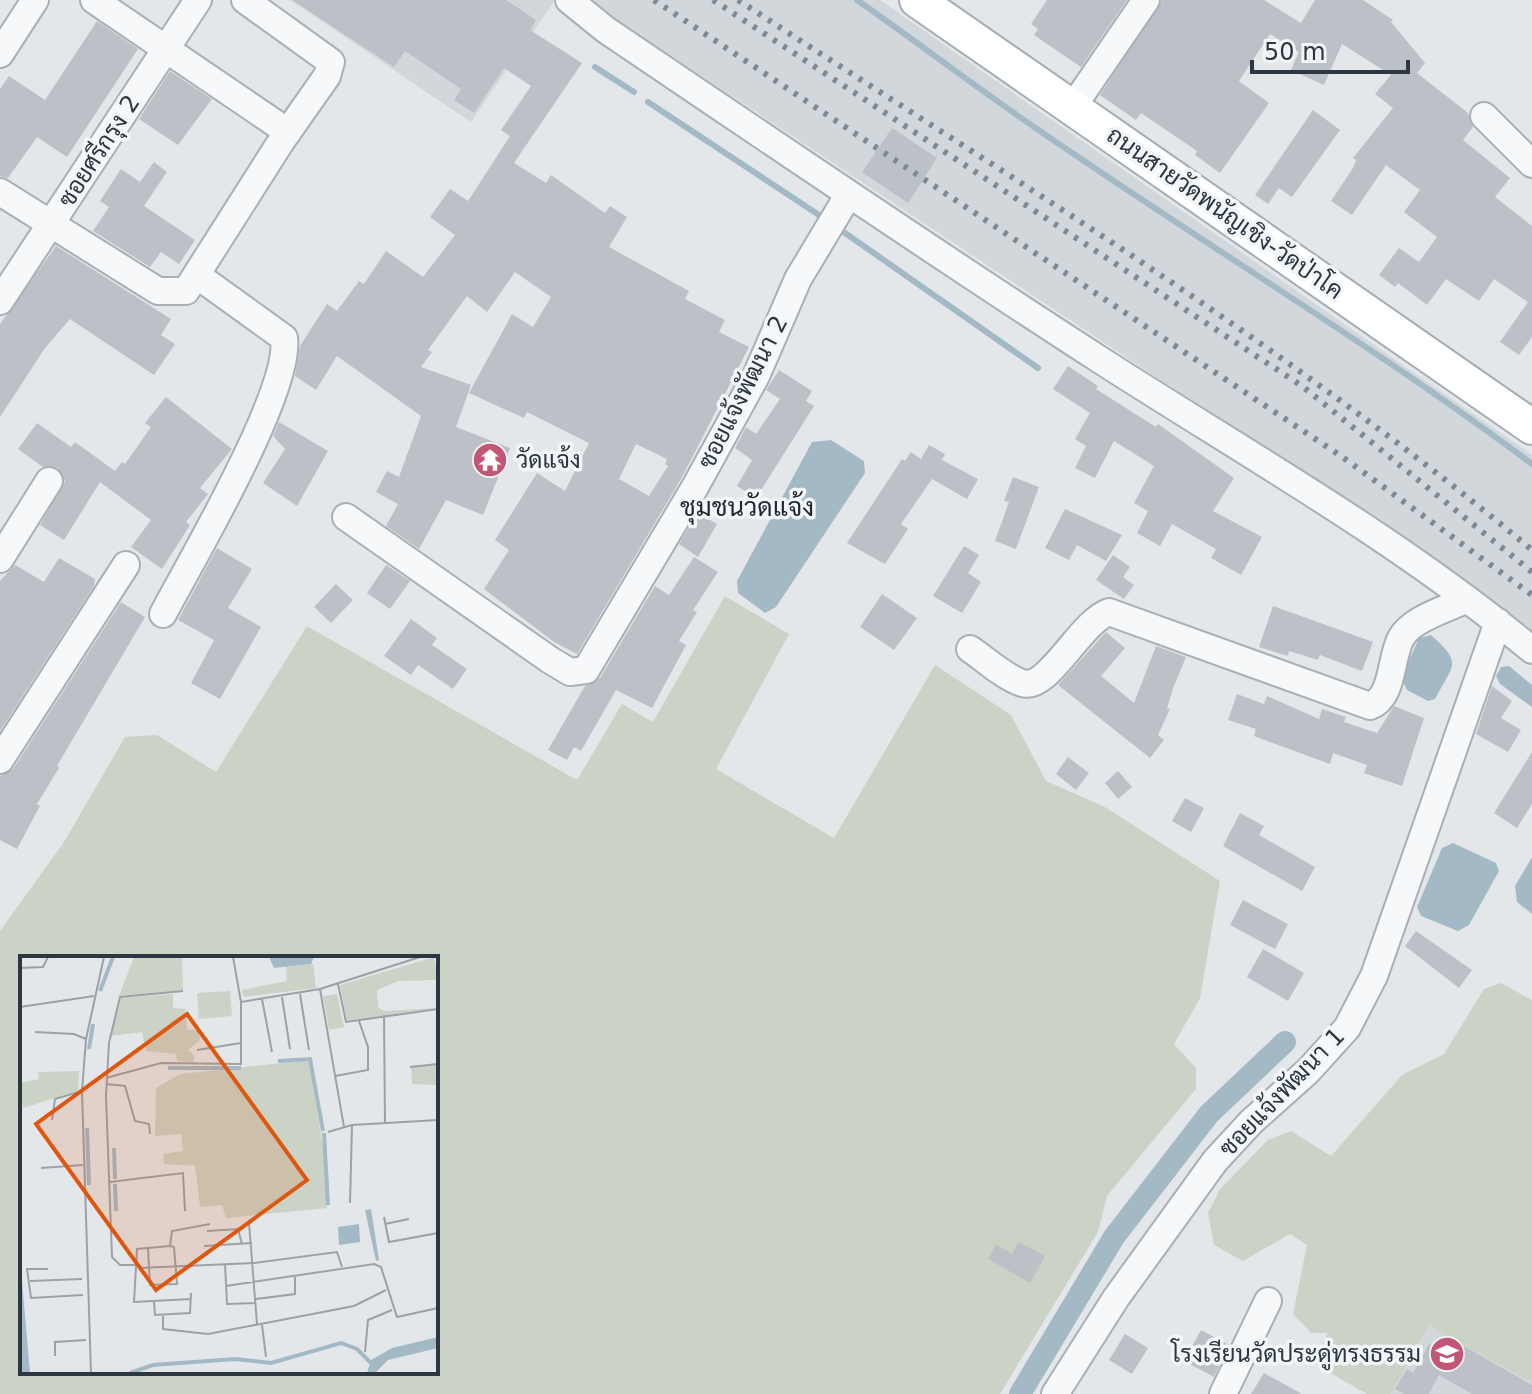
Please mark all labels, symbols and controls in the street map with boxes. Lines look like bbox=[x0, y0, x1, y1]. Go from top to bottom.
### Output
scale bar bbox=[1252, 24, 1408, 74]
text: 50 m bbox=[1264, 38, 1326, 66]
street label: ซอยศรีกรุง 2 bbox=[52, 89, 147, 213]
street label: ถนนสายวัดพนัญเชิง-วัดป่าโค bbox=[1102, 119, 1350, 305]
street label: ซอยแจ้งพัฒนา 2 bbox=[692, 310, 794, 473]
temple icon: วัดแจ้ง bbox=[471, 441, 509, 479]
place label: วัดแจ้ง bbox=[516, 445, 581, 474]
district label: ชุมชนวัดแจ้ง bbox=[680, 491, 814, 525]
inset map bbox=[20, 956, 438, 1374]
street label: ซอยแจ้งพัฒนา 1 bbox=[1213, 1021, 1350, 1162]
school or university icon: โรงเรียนวัดประดู่ทรงธรรม bbox=[1428, 1335, 1466, 1373]
place label: โรงเรียนวัดประดู่ทรงธรรม bbox=[1169, 1338, 1421, 1371]

